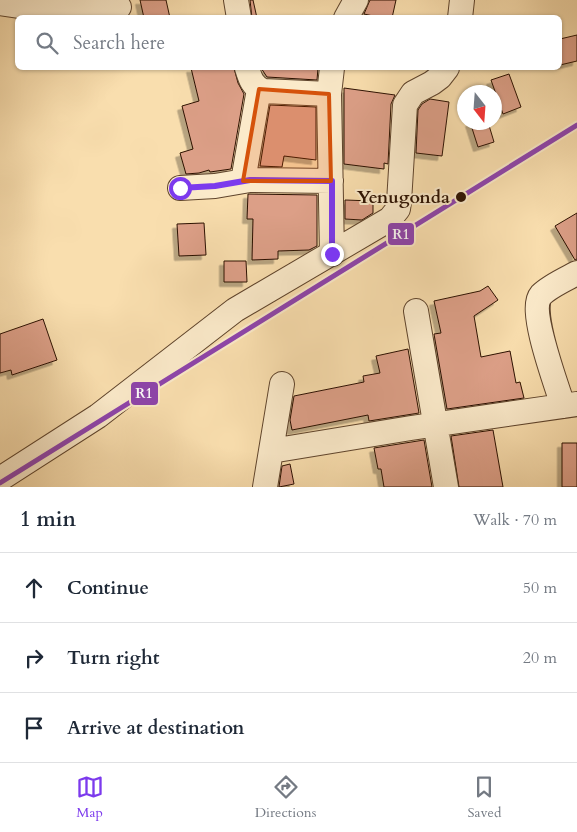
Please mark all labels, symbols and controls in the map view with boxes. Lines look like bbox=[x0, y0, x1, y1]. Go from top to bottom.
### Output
search box bbox=[15, 15, 562, 70]
icon: search bbox=[33, 29, 61, 57]
text: Search here bbox=[73, 30, 165, 56]
north arrow bbox=[457, 85, 502, 130]
route start bbox=[169, 177, 192, 200]
place label: Yenugonda bbox=[357, 185, 450, 210]
marker: Yenugonda bbox=[454, 190, 468, 204]
line badge: R1 bbox=[387, 222, 415, 246]
text: R1 bbox=[392, 225, 410, 244]
route end bbox=[321, 243, 344, 266]
line badge: R1 bbox=[130, 381, 159, 406]
text: R1 bbox=[135, 384, 153, 403]
text: 1 min bbox=[20, 505, 76, 534]
text: Walk · 70 m bbox=[473, 509, 557, 531]
icon: ahead bbox=[20, 574, 48, 602]
text: Continue bbox=[67, 575, 149, 601]
text: 50 m bbox=[523, 577, 557, 599]
icon: right bbox=[20, 644, 48, 672]
text: Turn right bbox=[67, 645, 159, 671]
text: 20 m bbox=[523, 647, 557, 669]
icon: arrive bbox=[20, 714, 48, 742]
text: Arrive at destination bbox=[67, 715, 244, 741]
tab: Map bbox=[76, 773, 104, 822]
tab: Directions bbox=[255, 773, 316, 822]
tab: Saved bbox=[467, 773, 501, 822]

